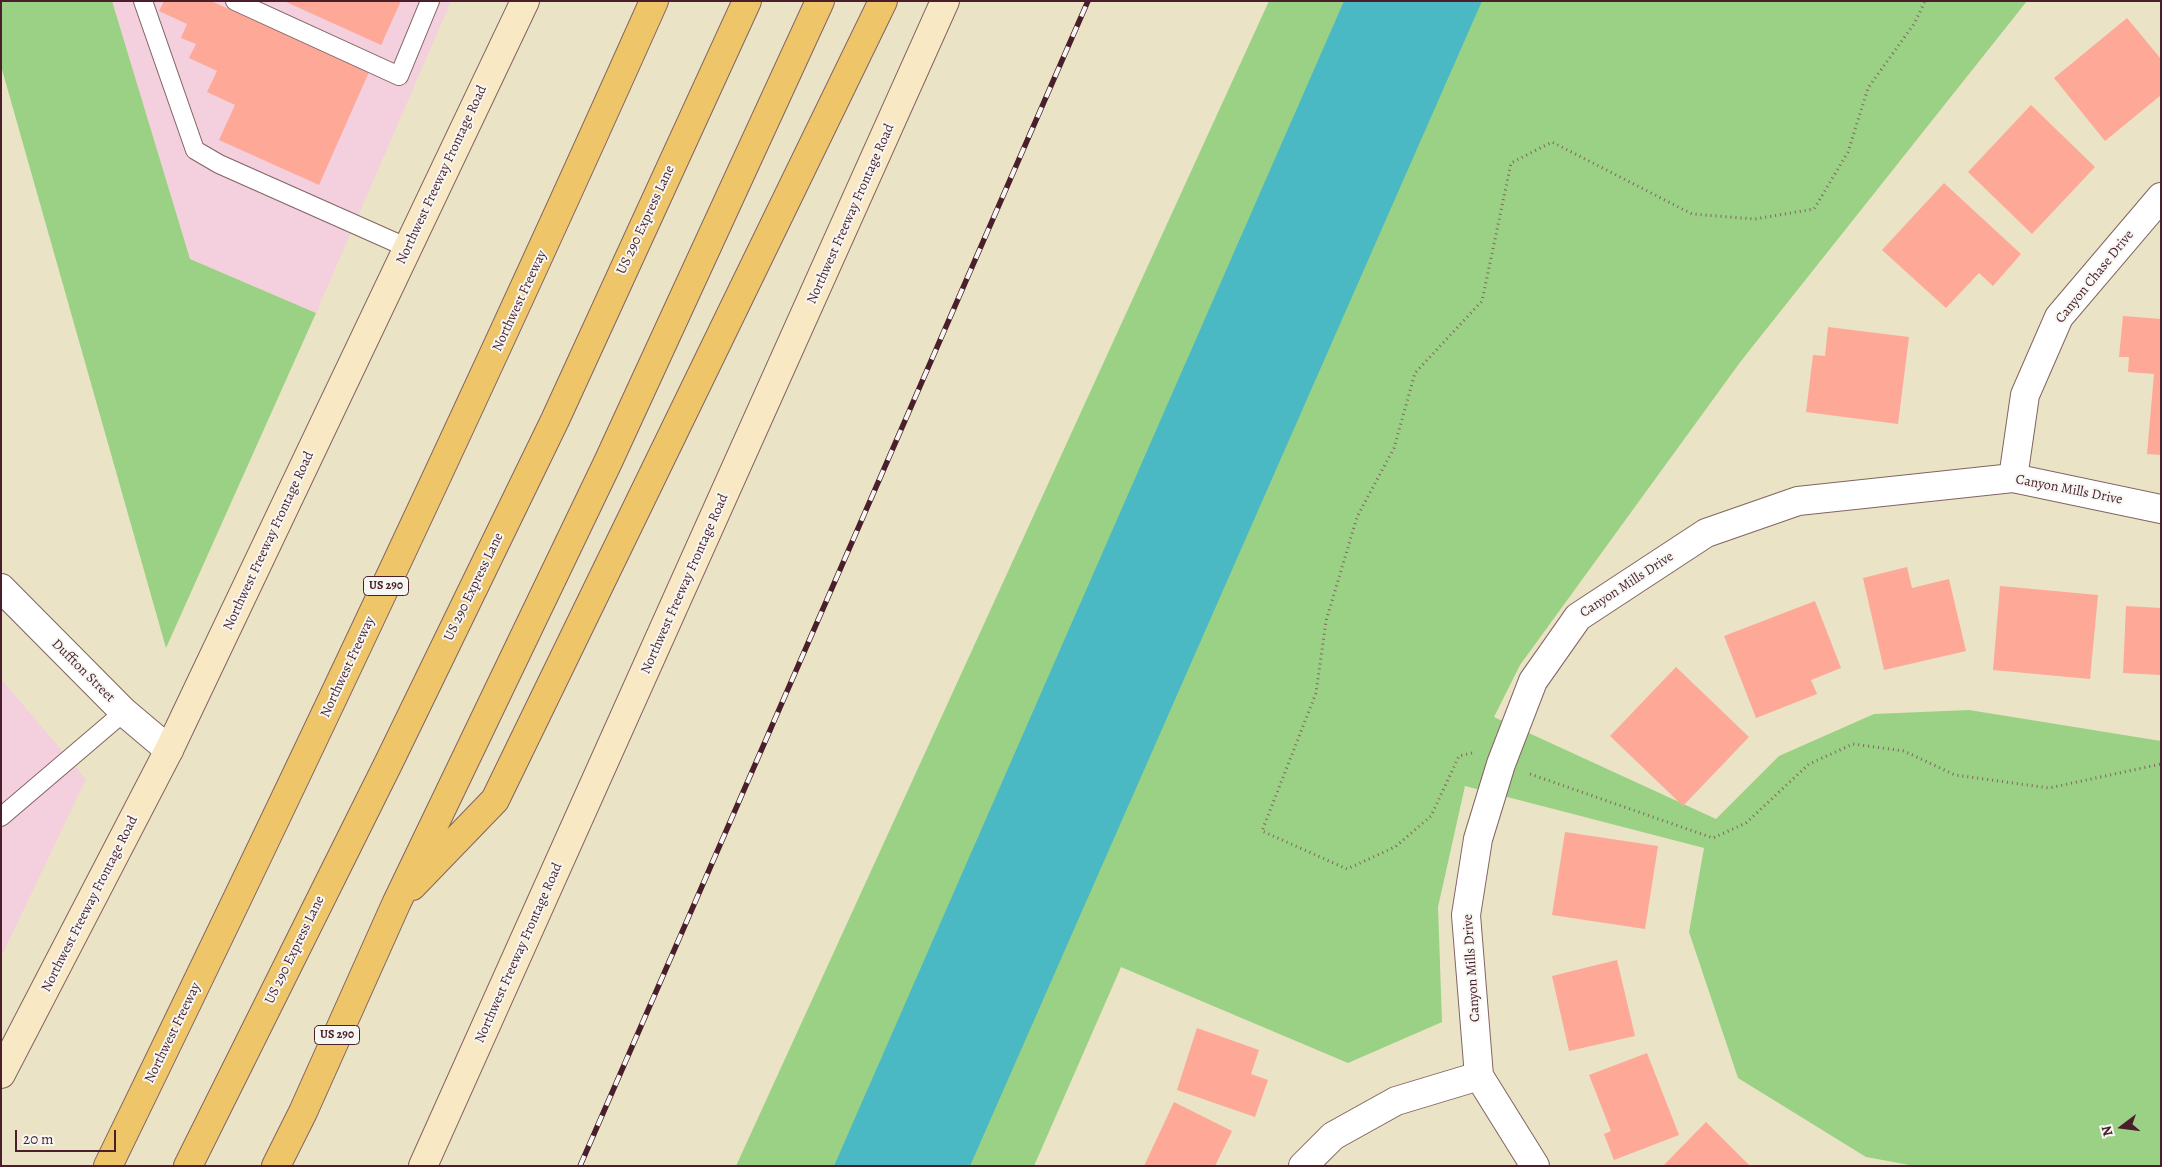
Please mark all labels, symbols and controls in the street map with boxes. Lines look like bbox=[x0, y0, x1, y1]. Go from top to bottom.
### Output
street label: Northwest Freeway Frontage Road bbox=[393, 83, 491, 267]
street label: Northwest Freeway Frontage Road bbox=[804, 121, 898, 307]
street label: US 290 Express Lane bbox=[613, 163, 679, 277]
street label: Canyon Chase Drive bbox=[2052, 227, 2138, 327]
street label: Northwest Freeway bbox=[489, 248, 551, 354]
street label: Northwest Freeway Frontage Road bbox=[220, 449, 318, 633]
street label: Canyon Mills Drive bbox=[2014, 471, 2124, 509]
street label: Northwest Freeway Frontage Road bbox=[638, 491, 732, 677]
street label: US 290 Express Lane bbox=[441, 530, 507, 644]
street label: Canyon Mills Drive bbox=[1577, 548, 1677, 622]
road number: US 290 bbox=[364, 576, 408, 596]
street label: Northwest Freeway bbox=[317, 614, 379, 720]
street label: Duffton Street bbox=[48, 636, 118, 706]
street label: Northwest Freeway Frontage Road bbox=[38, 813, 142, 995]
street label: Northwest Freeway Frontage Road bbox=[472, 860, 566, 1046]
street label: US 290 Express Lane bbox=[262, 893, 328, 1007]
street label: Canyon Mills Drive bbox=[1460, 913, 1484, 1023]
street label: Northwest Freeway bbox=[141, 980, 205, 1086]
road number: US 290 bbox=[314, 1026, 360, 1044]
north arrow bbox=[2097, 1102, 2147, 1152]
scale bar bbox=[18, 1120, 119, 1152]
text: N bbox=[2097, 1124, 2118, 1138]
text: 20 m bbox=[23, 1129, 54, 1149]

